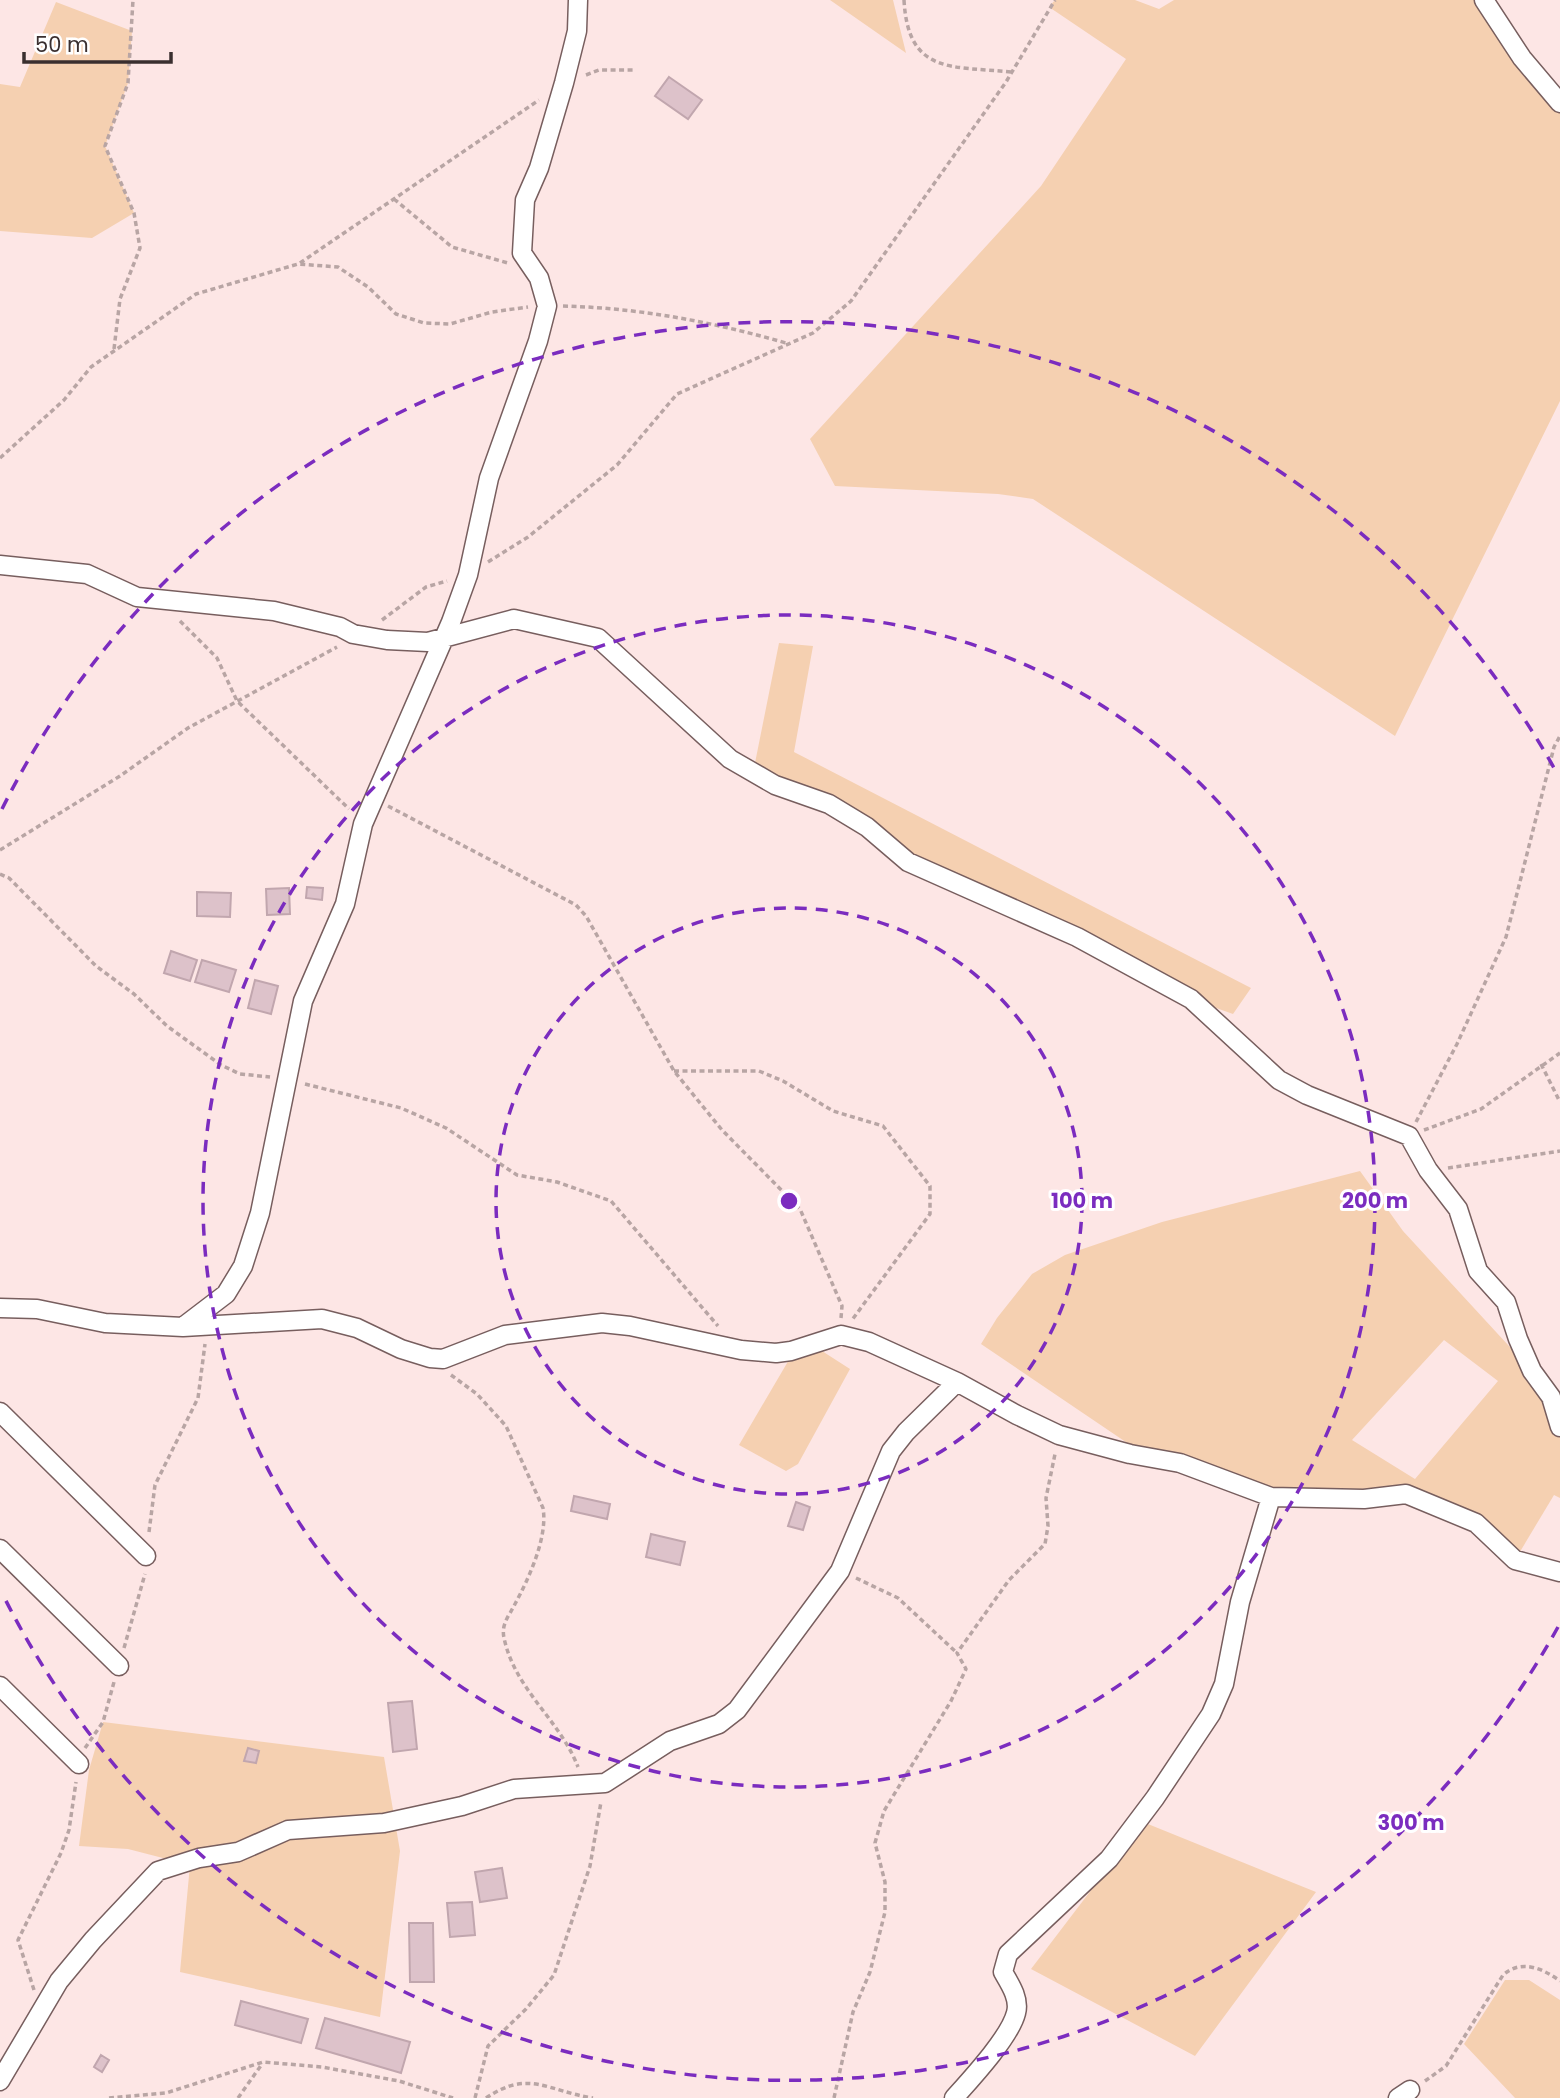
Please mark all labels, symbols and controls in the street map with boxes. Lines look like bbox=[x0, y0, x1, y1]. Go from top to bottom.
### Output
scale bar bbox=[24, 21, 172, 65]
text: 50 m bbox=[35, 30, 89, 59]
text: 100 m bbox=[1051, 1186, 1113, 1215]
text: 200 m bbox=[1342, 1186, 1408, 1215]
centre of rings bbox=[777, 1189, 801, 1213]
text: 300 m bbox=[1378, 1808, 1444, 1837]

